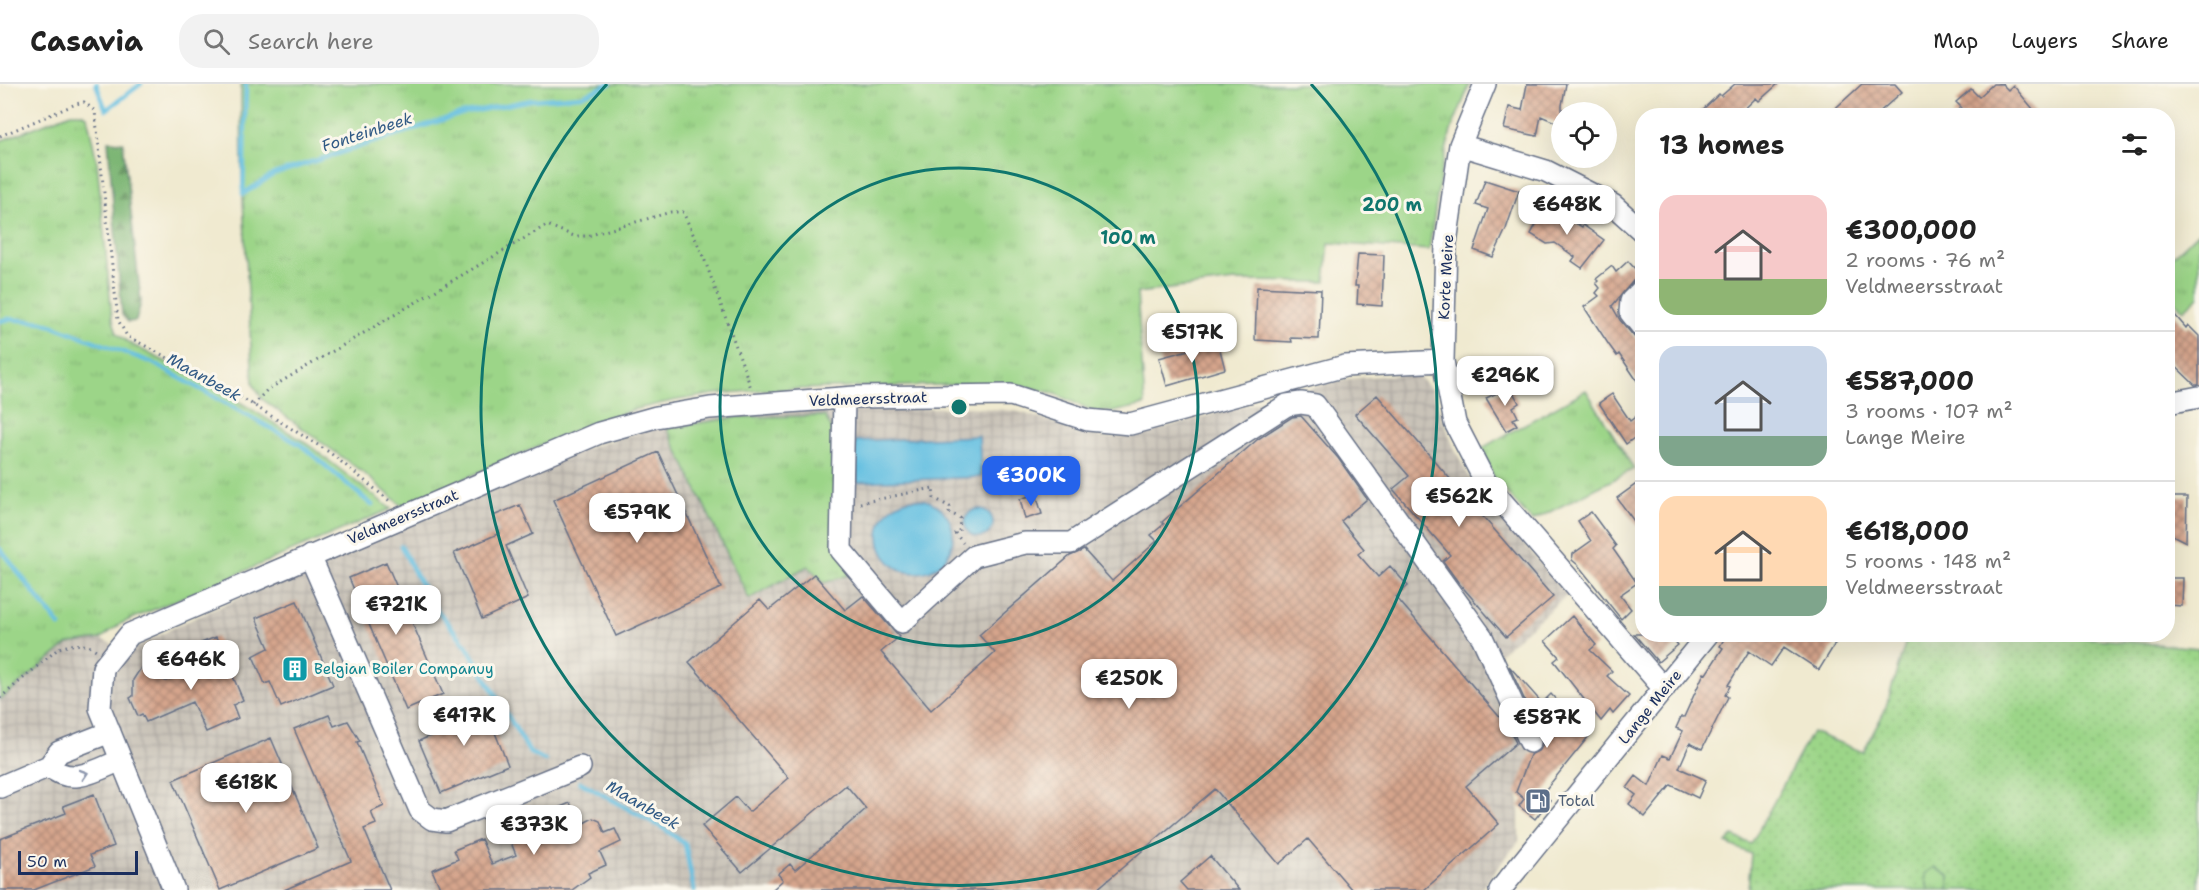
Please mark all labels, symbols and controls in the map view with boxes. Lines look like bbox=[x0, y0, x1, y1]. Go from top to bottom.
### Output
search box bbox=[179, 14, 599, 68]
text: Casavia bbox=[30, 22, 143, 60]
icon: search bbox=[200, 25, 233, 58]
text: Search here bbox=[248, 27, 374, 56]
text: Map bbox=[1933, 27, 1978, 55]
text: Layers bbox=[2011, 27, 2078, 55]
text: Share bbox=[2111, 27, 2169, 55]
map controls bbox=[1551, 102, 1617, 168]
button: locate bbox=[1551, 102, 1617, 168]
water label: Fonteinbeek bbox=[319, 107, 415, 157]
text: 13 homes bbox=[1659, 127, 1785, 162]
icon: filters bbox=[2118, 128, 2151, 161]
pin: €648K bbox=[1525, 185, 1609, 236]
text: €648K bbox=[1532, 191, 1602, 217]
text: 200 m bbox=[1362, 193, 1423, 217]
text: €300,000 bbox=[1845, 212, 1977, 247]
icon: home bbox=[1707, 219, 1779, 291]
text: 100 m bbox=[1100, 226, 1156, 250]
street label: Korte Meire bbox=[1434, 234, 1458, 320]
text: 2 rooms · 76 m² bbox=[1845, 247, 2005, 273]
text: Veldmeersstraat bbox=[1845, 273, 2003, 299]
pin: €517K bbox=[1150, 313, 1234, 364]
text: €517K bbox=[1161, 319, 1223, 345]
water label: Maanbeek bbox=[163, 348, 245, 406]
pin: €296K bbox=[1463, 356, 1547, 407]
text: €296K bbox=[1471, 362, 1539, 388]
text: €587,000 bbox=[1845, 363, 1974, 398]
icon: home bbox=[1707, 370, 1779, 442]
street label: Veldmeersstraat bbox=[808, 387, 928, 411]
centre of rings bbox=[949, 397, 969, 417]
text: 3 rooms · 107 m² bbox=[1845, 398, 2013, 424]
text: Lange Meire bbox=[1845, 424, 1966, 450]
pin: €300K bbox=[989, 456, 1073, 507]
text: €300K bbox=[996, 462, 1066, 488]
pin: €562K bbox=[1417, 477, 1501, 528]
text: €562K bbox=[1425, 483, 1493, 509]
street label: Veldmeersstraat bbox=[344, 485, 462, 549]
pin: €579K bbox=[595, 493, 679, 544]
text: €579K bbox=[603, 499, 671, 525]
text: €618,000 bbox=[1845, 513, 1969, 548]
icon: home bbox=[1707, 520, 1779, 592]
text: 5 rooms · 148 m² bbox=[1845, 548, 2011, 574]
text: Veldmeersstraat bbox=[1845, 574, 2003, 600]
pin: €721K bbox=[354, 585, 438, 636]
text: €721K bbox=[365, 591, 427, 617]
pin: €646K bbox=[149, 640, 233, 691]
text: €646K bbox=[156, 646, 226, 672]
building icon: Belgian Boiler Companuy bbox=[280, 654, 310, 684]
place label: Belgian Boiler Companuy bbox=[314, 659, 494, 679]
pin: €250K bbox=[1087, 659, 1171, 710]
text: €250K bbox=[1095, 665, 1163, 691]
street label: Lange Meire bbox=[1614, 666, 1686, 748]
pin: €417K bbox=[422, 696, 506, 747]
pin: €587K bbox=[1505, 698, 1589, 749]
text: €417K bbox=[432, 702, 496, 728]
text: €587K bbox=[1513, 704, 1581, 730]
pin: €618K bbox=[204, 763, 288, 814]
one-way arrow bbox=[78, 769, 89, 781]
text: €618K bbox=[214, 769, 278, 795]
water label: Maanbeek bbox=[602, 776, 684, 834]
fuel station icon: Total bbox=[1523, 786, 1553, 816]
place label: Total bbox=[1558, 791, 1595, 811]
pin: €373K bbox=[492, 805, 576, 856]
text: €373K bbox=[500, 811, 568, 837]
scale bar bbox=[18, 848, 138, 876]
text: 50 m bbox=[27, 851, 67, 872]

